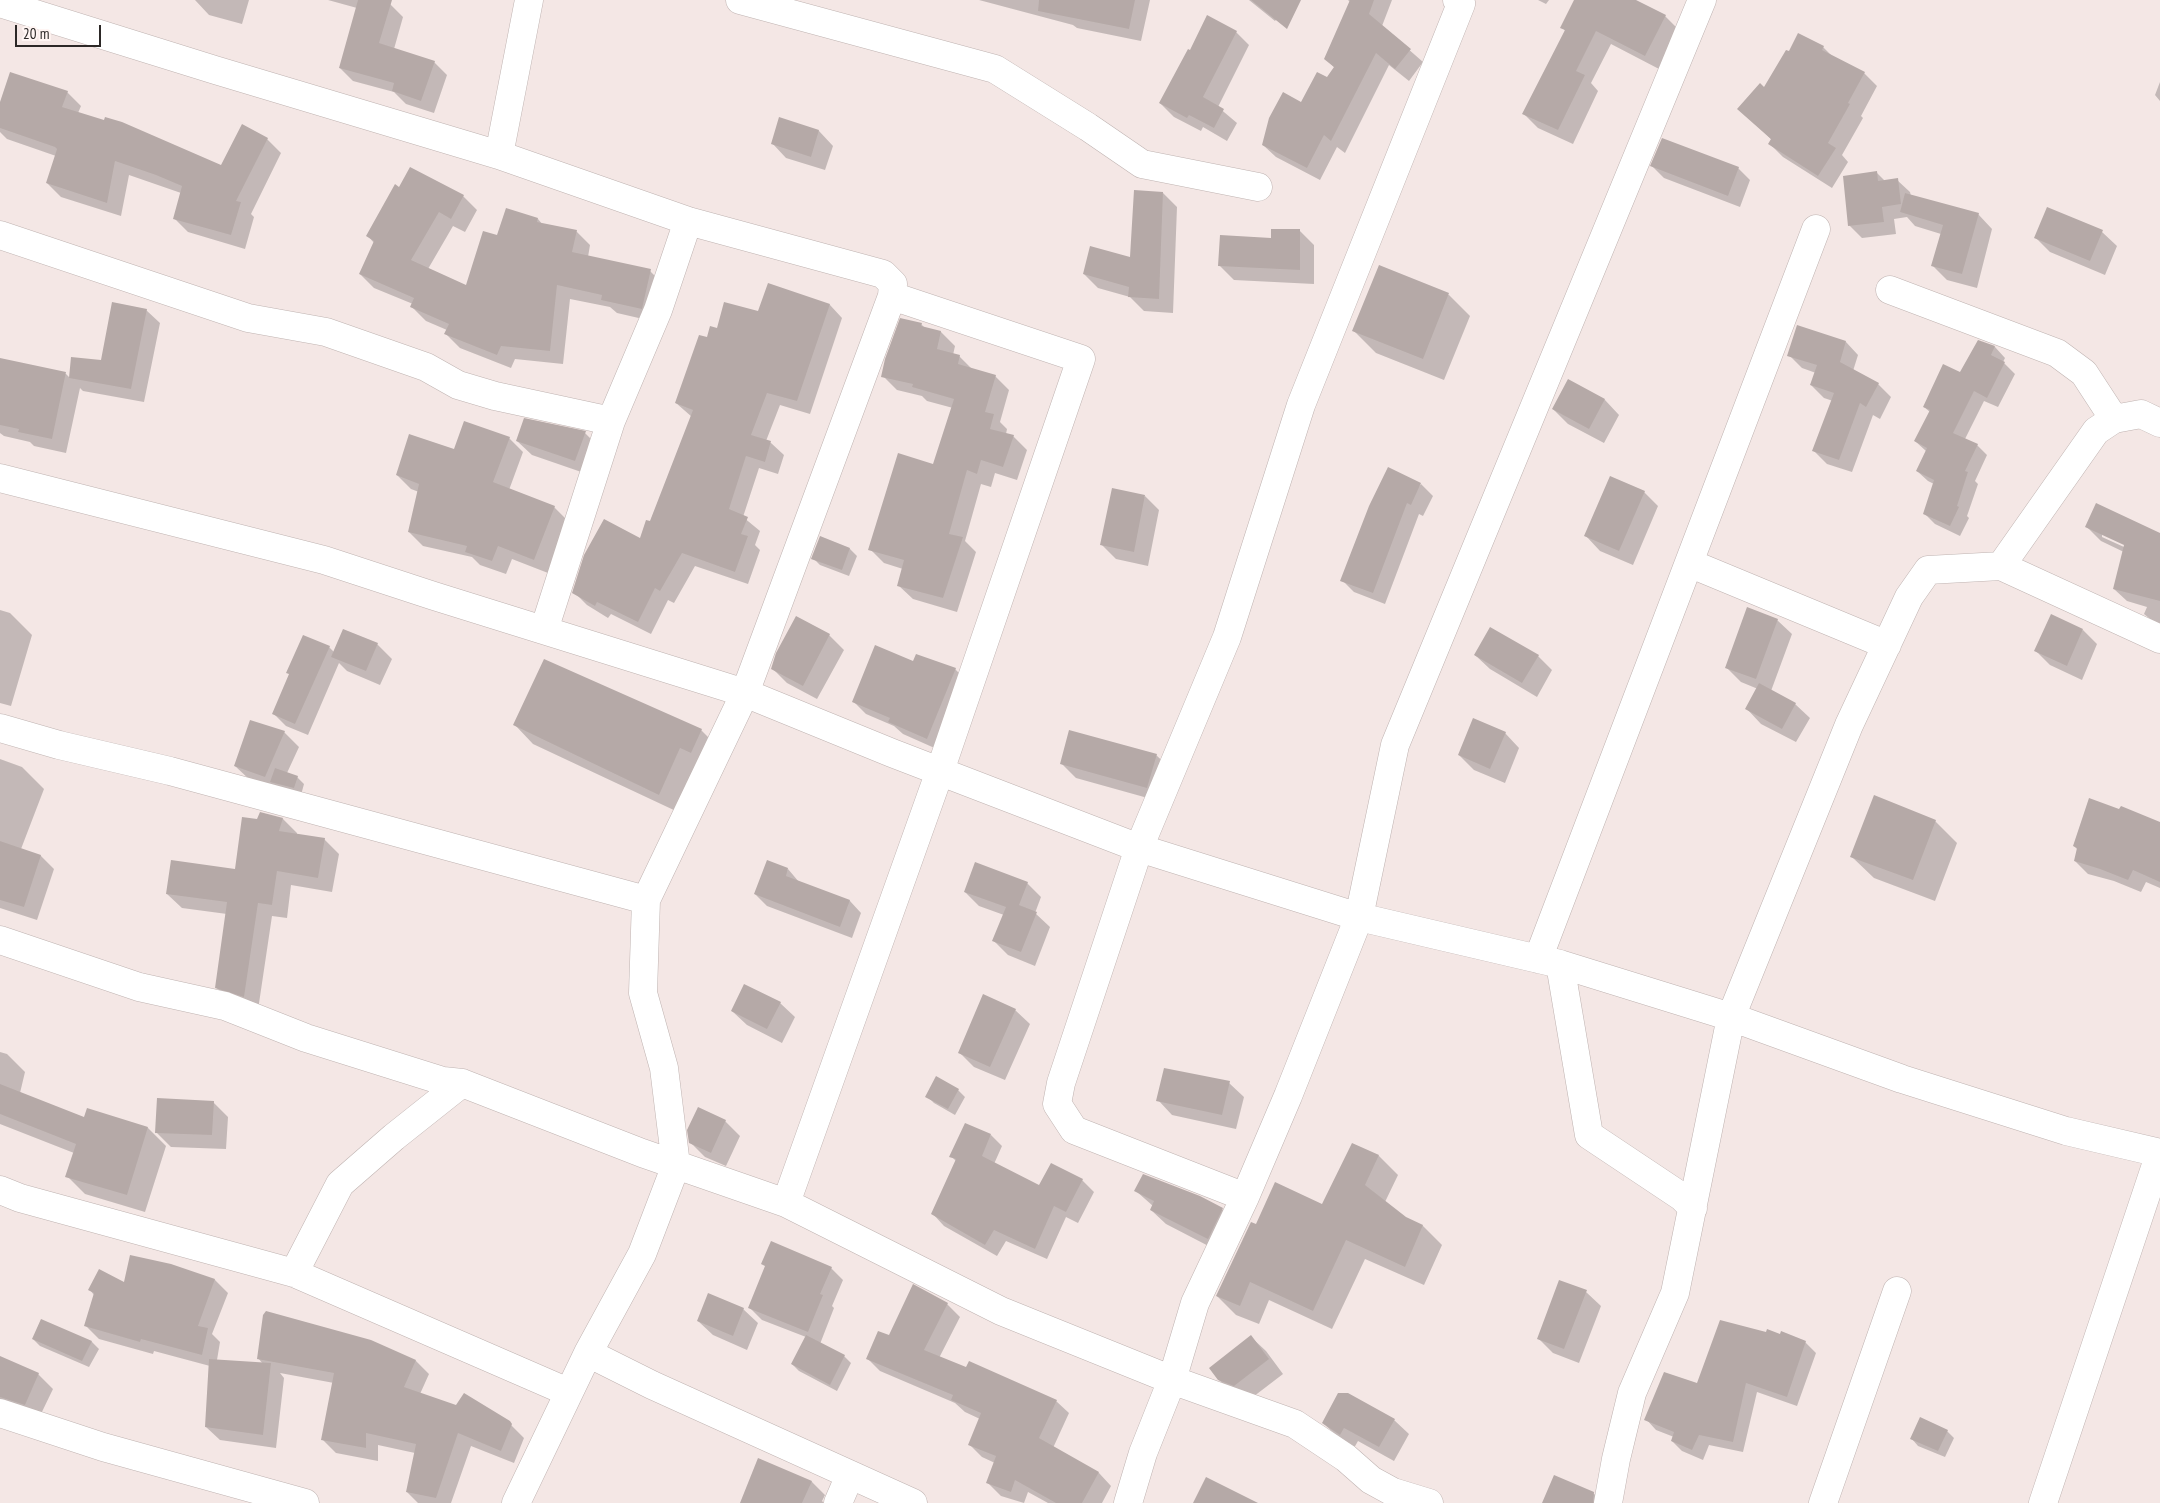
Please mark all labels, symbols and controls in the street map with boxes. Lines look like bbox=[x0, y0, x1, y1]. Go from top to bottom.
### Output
scale bar bbox=[18, 15, 104, 47]
text: 20 m bbox=[23, 24, 49, 43]

